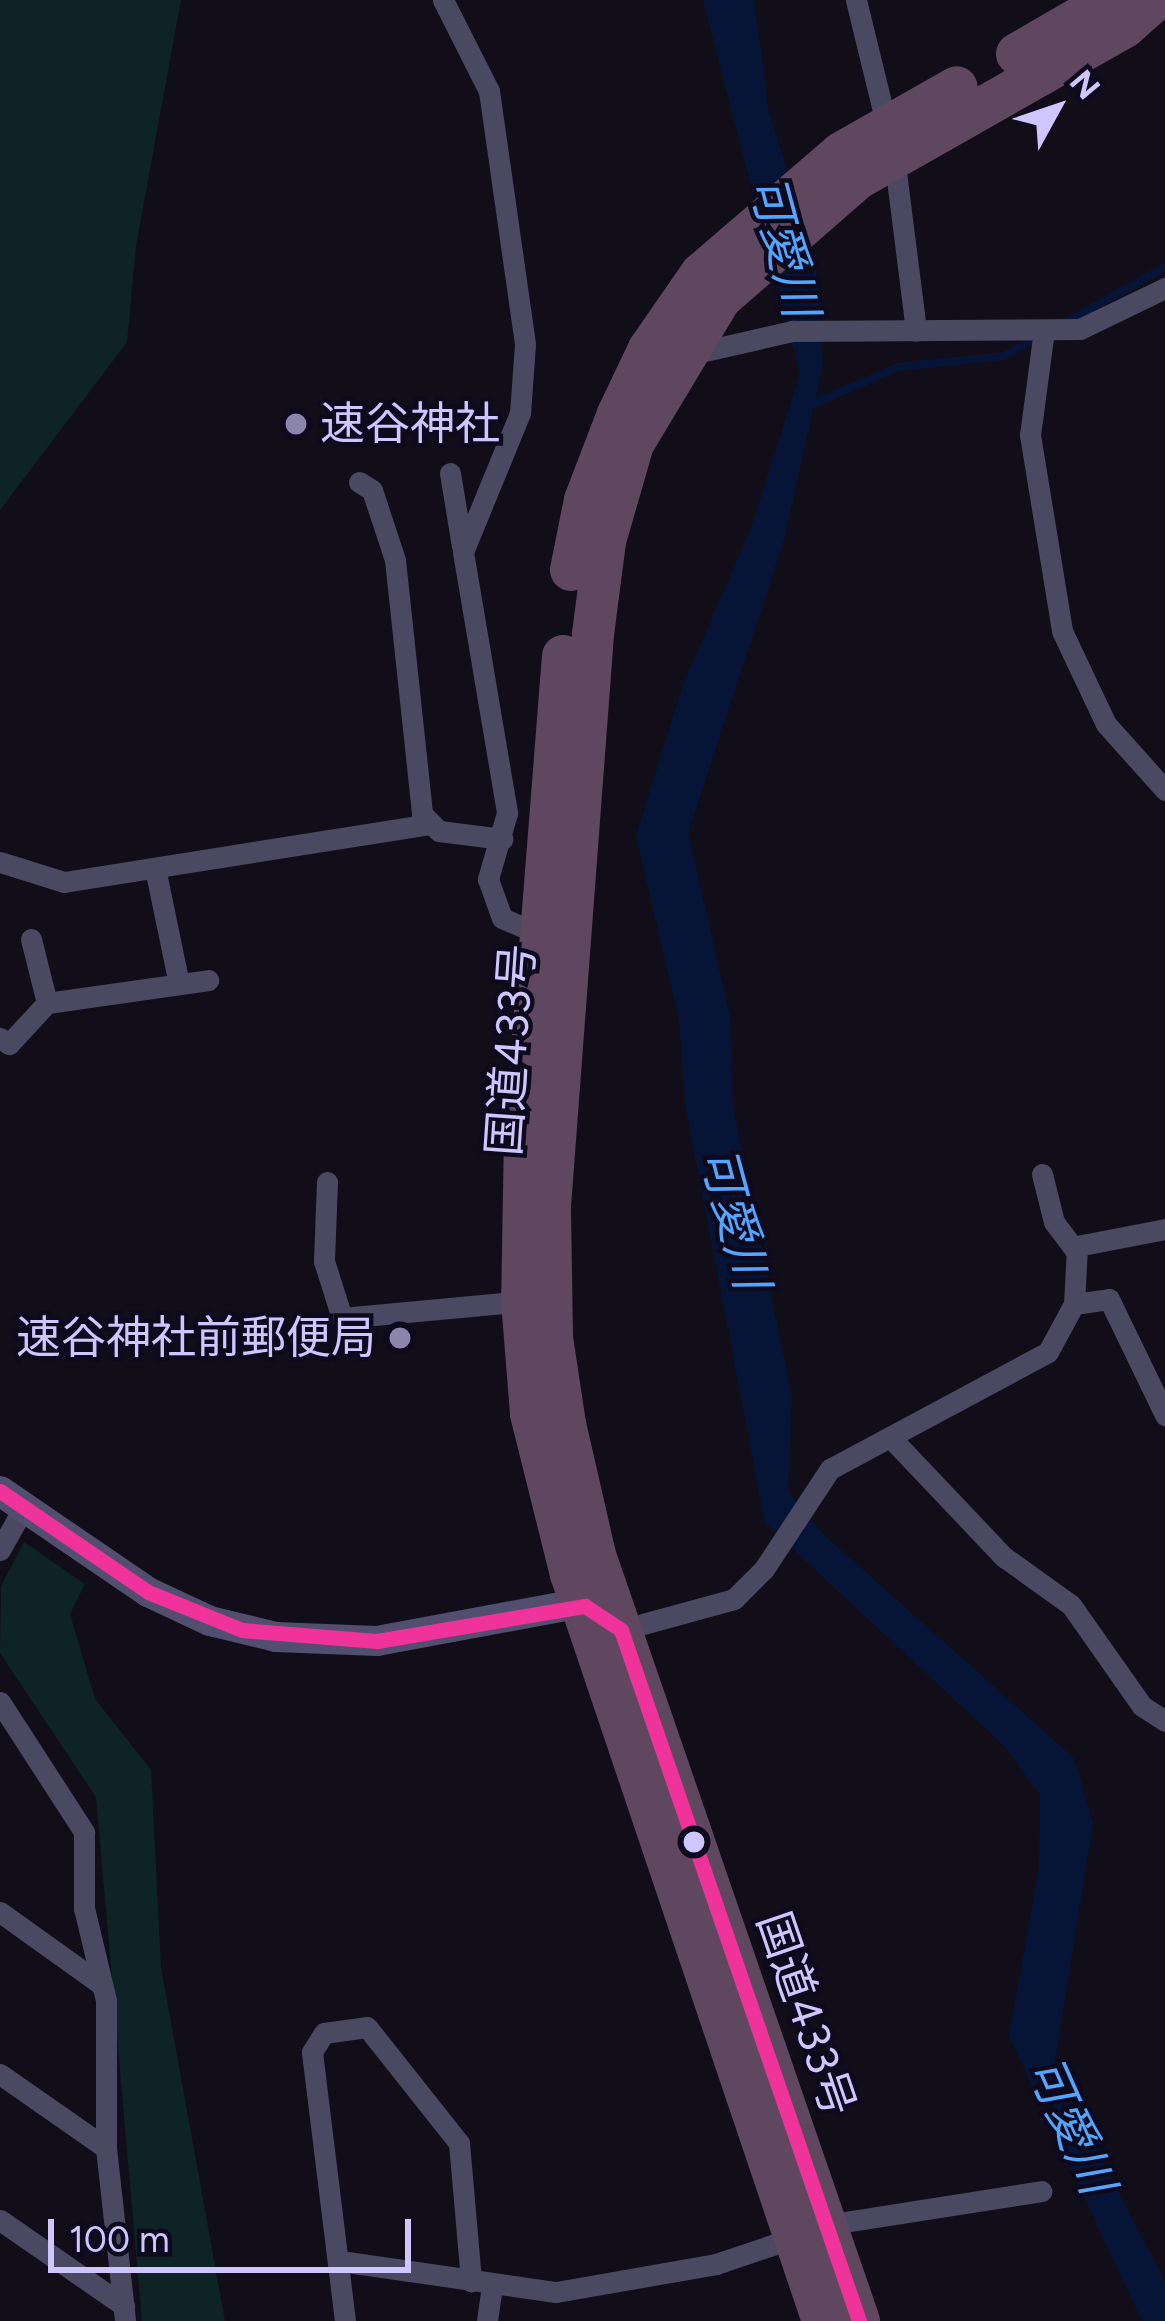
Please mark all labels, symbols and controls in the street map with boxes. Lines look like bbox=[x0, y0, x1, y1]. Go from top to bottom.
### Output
north arrow bbox=[997, 48, 1117, 168]
text: N bbox=[1062, 62, 1108, 107]
water label: 可愛川 bbox=[738, 169, 830, 323]
place label: 速谷神社 bbox=[320, 397, 500, 451]
marker: 速谷神社 bbox=[283, 411, 309, 437]
street label: 国道433号 bbox=[477, 942, 545, 1158]
water label: 可愛川 bbox=[689, 1141, 781, 1295]
place label: 速谷神社前郵便局 bbox=[16, 1311, 376, 1365]
marker: 速谷神社前郵便局 bbox=[387, 1325, 413, 1351]
unlabelled marker bbox=[683, 1831, 705, 1853]
street label: 国道433号 bbox=[746, 1905, 866, 2123]
water label: 可愛川 bbox=[1015, 2048, 1127, 2202]
scale bar bbox=[54, 2195, 417, 2269]
text: 100 m bbox=[69, 2218, 170, 2261]

